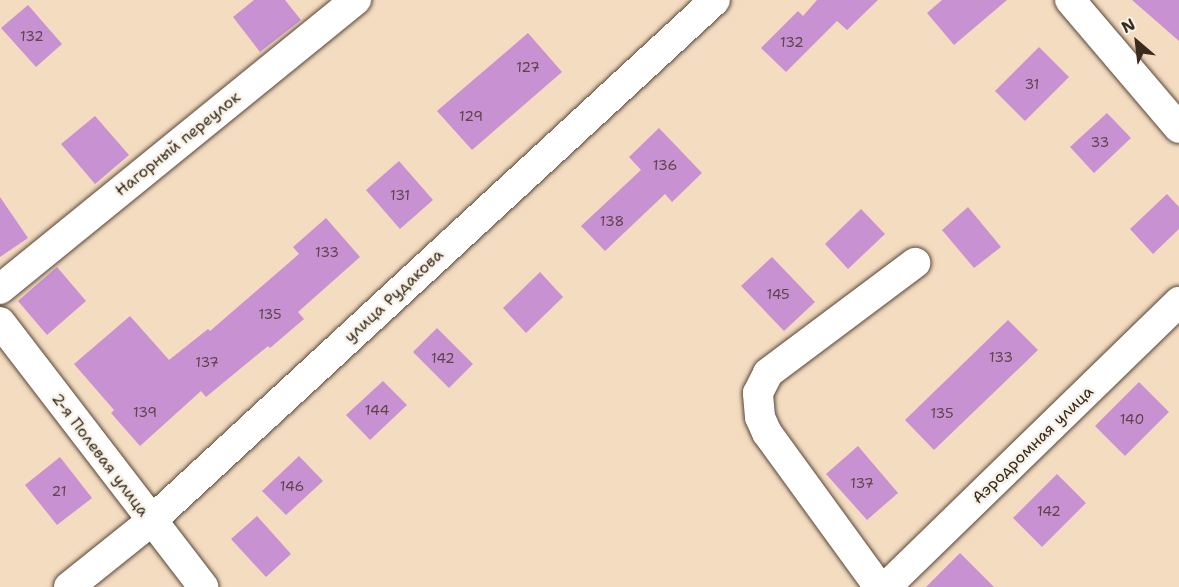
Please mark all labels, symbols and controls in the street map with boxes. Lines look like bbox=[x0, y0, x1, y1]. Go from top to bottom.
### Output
north arrow bbox=[1107, 12, 1167, 72]
text: N bbox=[1118, 13, 1139, 38]
house number: 132 bbox=[20, 28, 44, 44]
house number: 132 bbox=[780, 34, 804, 50]
house number: 127 bbox=[516, 59, 540, 75]
house number: 31 bbox=[1025, 76, 1039, 92]
street label: Нагорный переулок bbox=[112, 88, 244, 200]
house number: 129 bbox=[459, 108, 483, 124]
house number: 33 bbox=[1091, 134, 1109, 150]
house number: 136 bbox=[653, 157, 677, 173]
house number: 131 bbox=[390, 187, 410, 203]
house number: 138 bbox=[600, 213, 624, 229]
house number: 133 bbox=[315, 244, 339, 260]
street label: улица Рудакова bbox=[341, 245, 447, 347]
house number: 145 bbox=[766, 286, 790, 302]
house number: 135 bbox=[258, 306, 282, 322]
house number: 133 bbox=[989, 349, 1013, 365]
house number: 142 bbox=[431, 350, 455, 366]
house number: 137 bbox=[195, 354, 219, 370]
street label: Аэродромная улица bbox=[968, 382, 1098, 508]
street label: 2-я Полевая улица bbox=[47, 389, 153, 521]
house number: 144 bbox=[365, 402, 389, 418]
house number: 139 bbox=[133, 404, 157, 420]
house number: 135 bbox=[930, 405, 954, 421]
house number: 140 bbox=[1120, 411, 1144, 427]
house number: 137 bbox=[850, 475, 874, 491]
house number: 146 bbox=[280, 478, 304, 494]
house number: 21 bbox=[52, 483, 66, 499]
house number: 142 bbox=[1037, 503, 1061, 519]

